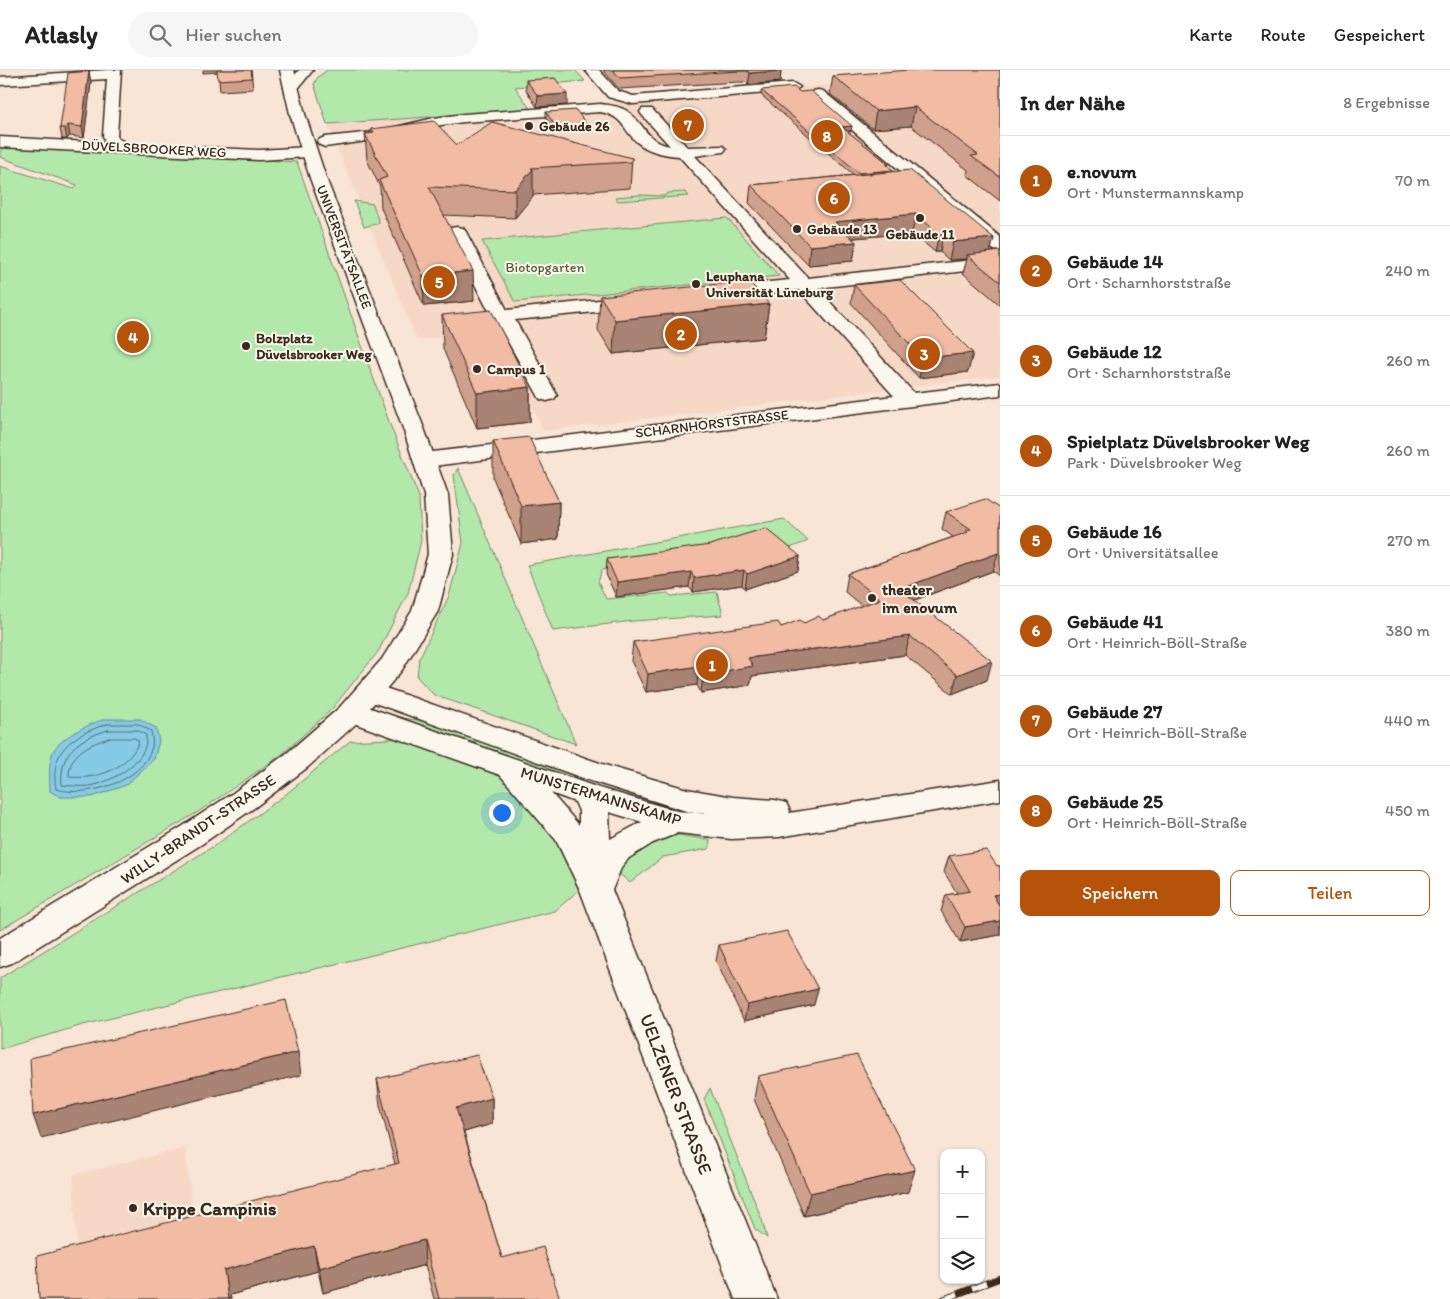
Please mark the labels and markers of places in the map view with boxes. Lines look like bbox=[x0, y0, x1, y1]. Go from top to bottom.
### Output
pin: 7 bbox=[672, 106, 704, 144]
pin: 8 bbox=[811, 117, 843, 155]
place label: Gebäude 26 bbox=[539, 118, 610, 135]
marker: Gebäude 26 bbox=[523, 120, 535, 132]
pin: 6 bbox=[818, 179, 850, 217]
marker: Gebäude 11 bbox=[914, 212, 926, 224]
place label: Gebäude 13 bbox=[807, 221, 877, 238]
marker: Gebäude 13 bbox=[791, 223, 803, 235]
place label: Gebäude 11 bbox=[886, 226, 955, 243]
pin: 5 bbox=[423, 263, 455, 301]
place label: Leuphana Universität Lüneburg bbox=[706, 268, 834, 301]
marker: Leuphana Universität Lüneburg bbox=[690, 278, 702, 290]
pin: 2 bbox=[665, 315, 697, 353]
pin: 4 bbox=[117, 318, 149, 356]
place label: Bolzplatz Düvelsbrooker Weg bbox=[256, 330, 372, 363]
pin: 3 bbox=[908, 335, 940, 373]
marker: Bolzplatz Düvelsbrooker Weg bbox=[240, 340, 252, 352]
place label: Campus 1 bbox=[487, 361, 546, 378]
marker: Campus 1 bbox=[471, 363, 483, 375]
place label: theater im enovum bbox=[882, 580, 958, 617]
marker: theater im enovum bbox=[866, 592, 878, 604]
pin: 1 bbox=[696, 646, 728, 684]
place label: Krippe Campinis bbox=[143, 1197, 277, 1220]
marker: Krippe Campinis bbox=[127, 1202, 139, 1214]

